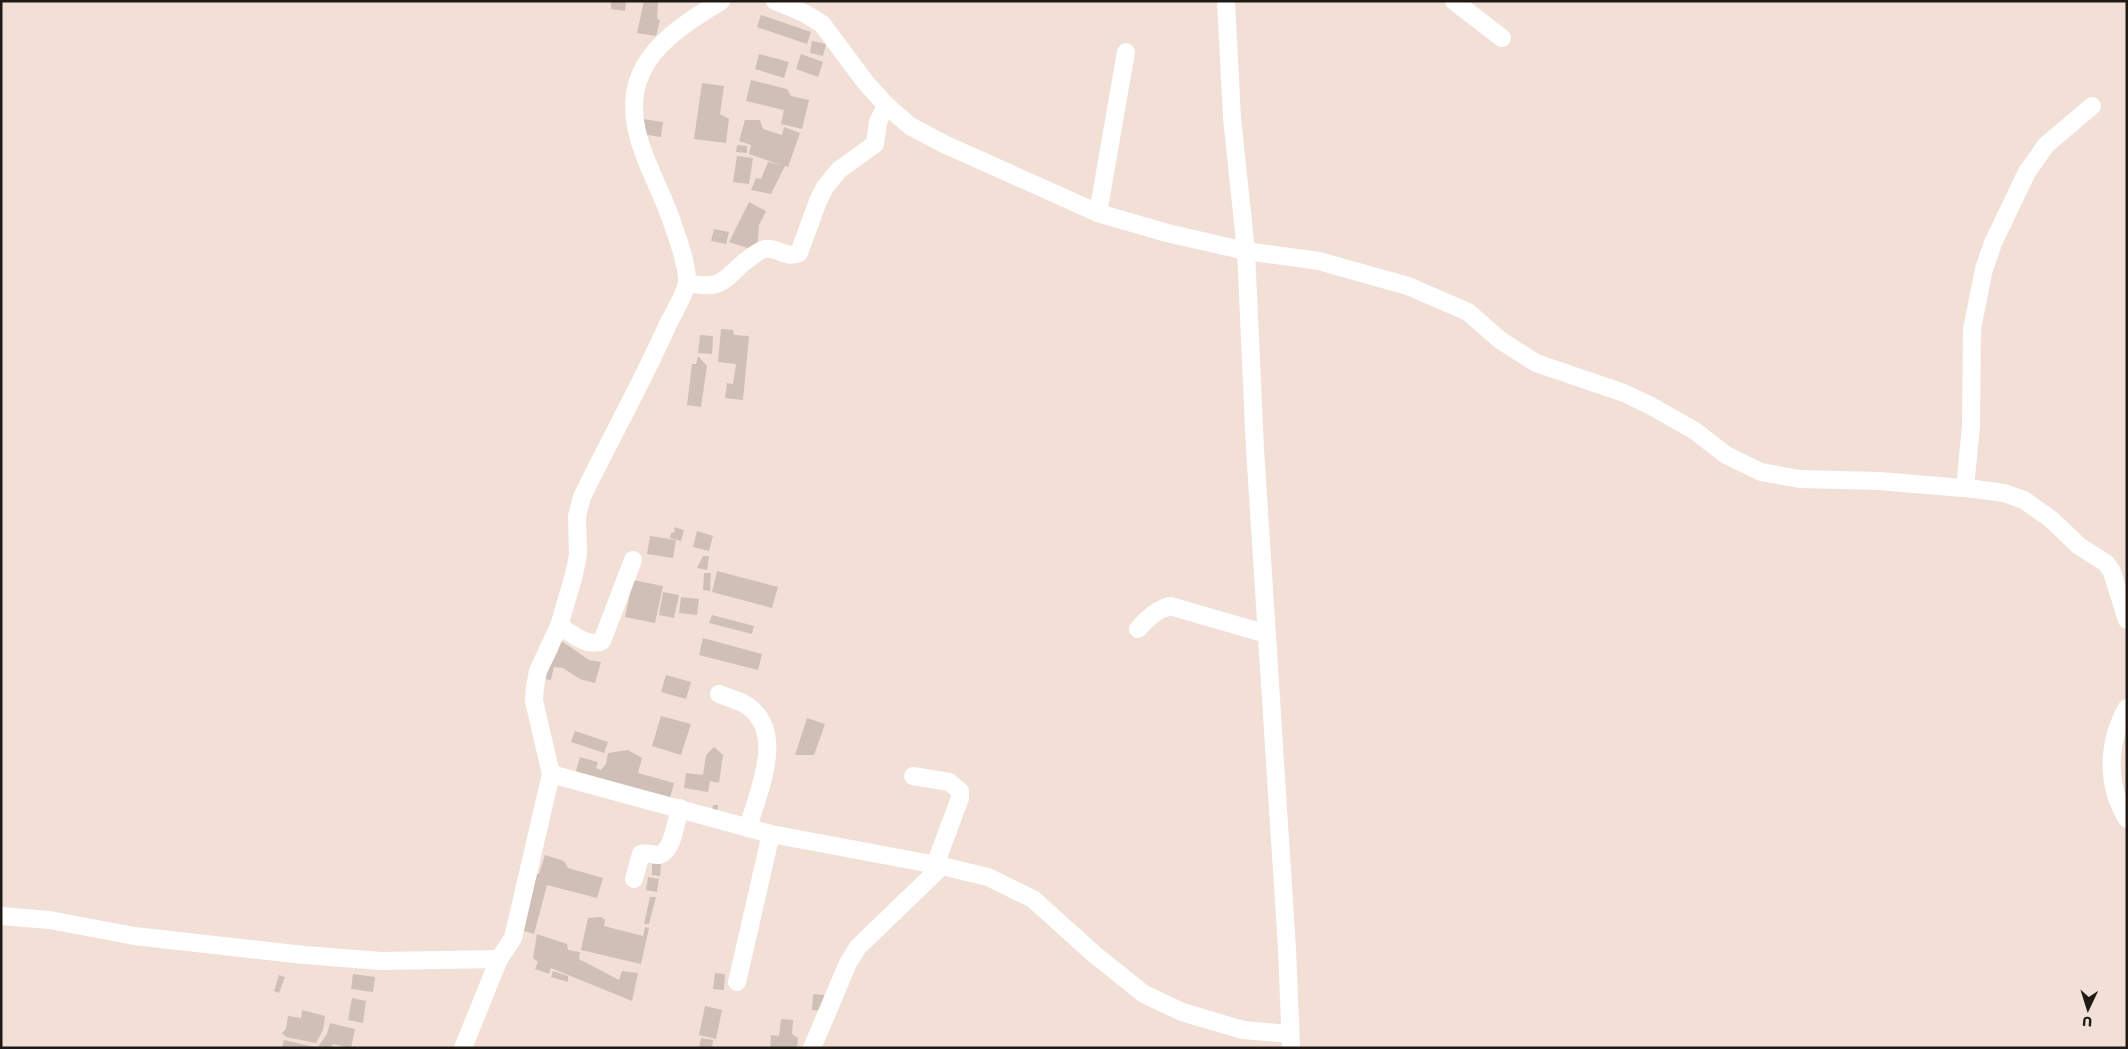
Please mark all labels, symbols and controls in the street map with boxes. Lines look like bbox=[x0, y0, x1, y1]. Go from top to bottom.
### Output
north arrow bbox=[2063, 984, 2113, 1034]
text: U bbox=[2082, 1014, 2093, 1030]

